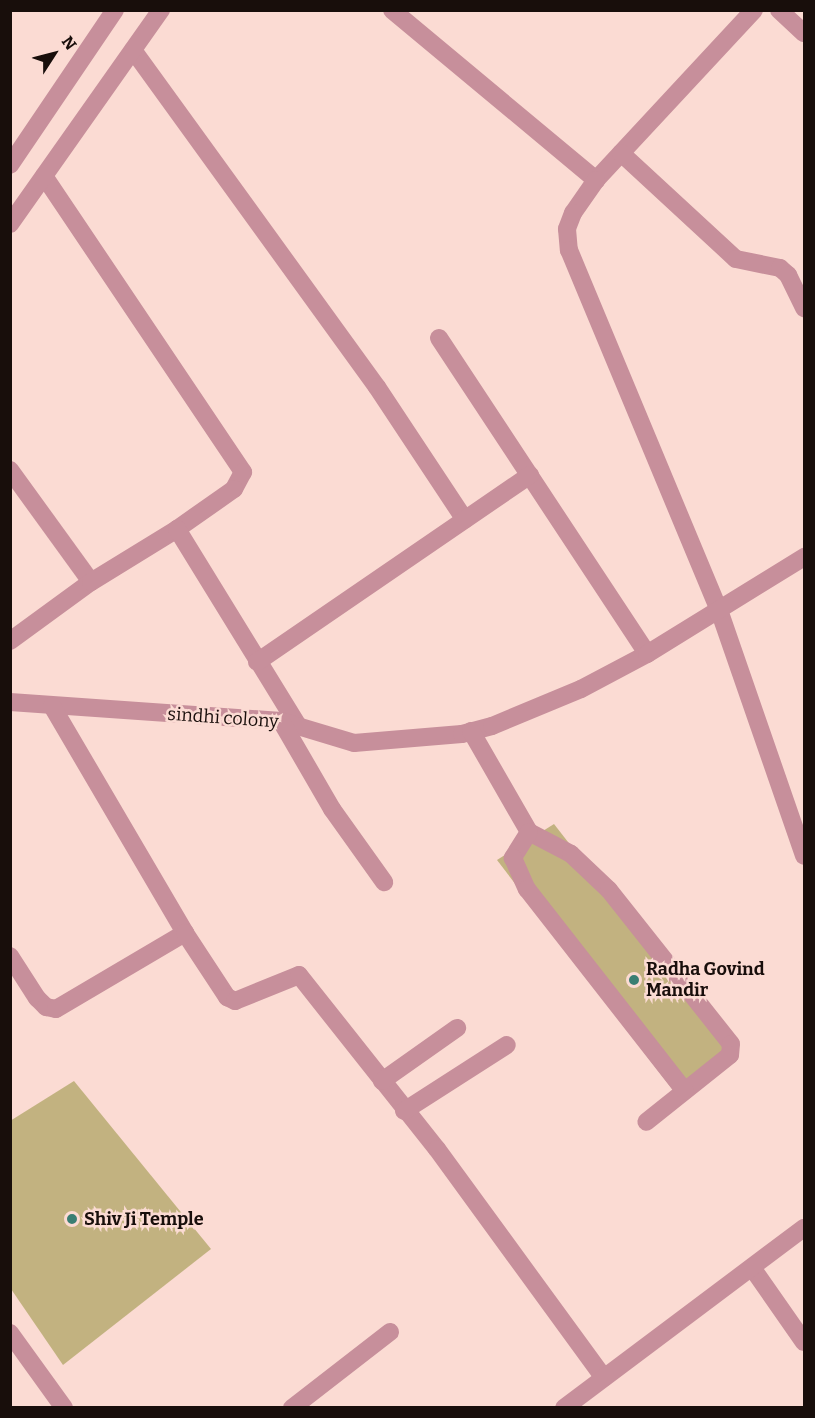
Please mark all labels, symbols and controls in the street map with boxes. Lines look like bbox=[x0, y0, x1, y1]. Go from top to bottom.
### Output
north arrow bbox=[24, 24, 84, 84]
text: N bbox=[58, 33, 80, 54]
street label: sindhi colony bbox=[167, 703, 279, 733]
place label: Radha Govind Mandir bbox=[646, 959, 765, 1002]
marker: Radha Govind Mandir bbox=[627, 973, 641, 987]
place label: Shiv Ji Temple bbox=[84, 1208, 204, 1230]
marker: Shiv Ji Temple bbox=[65, 1212, 79, 1226]

